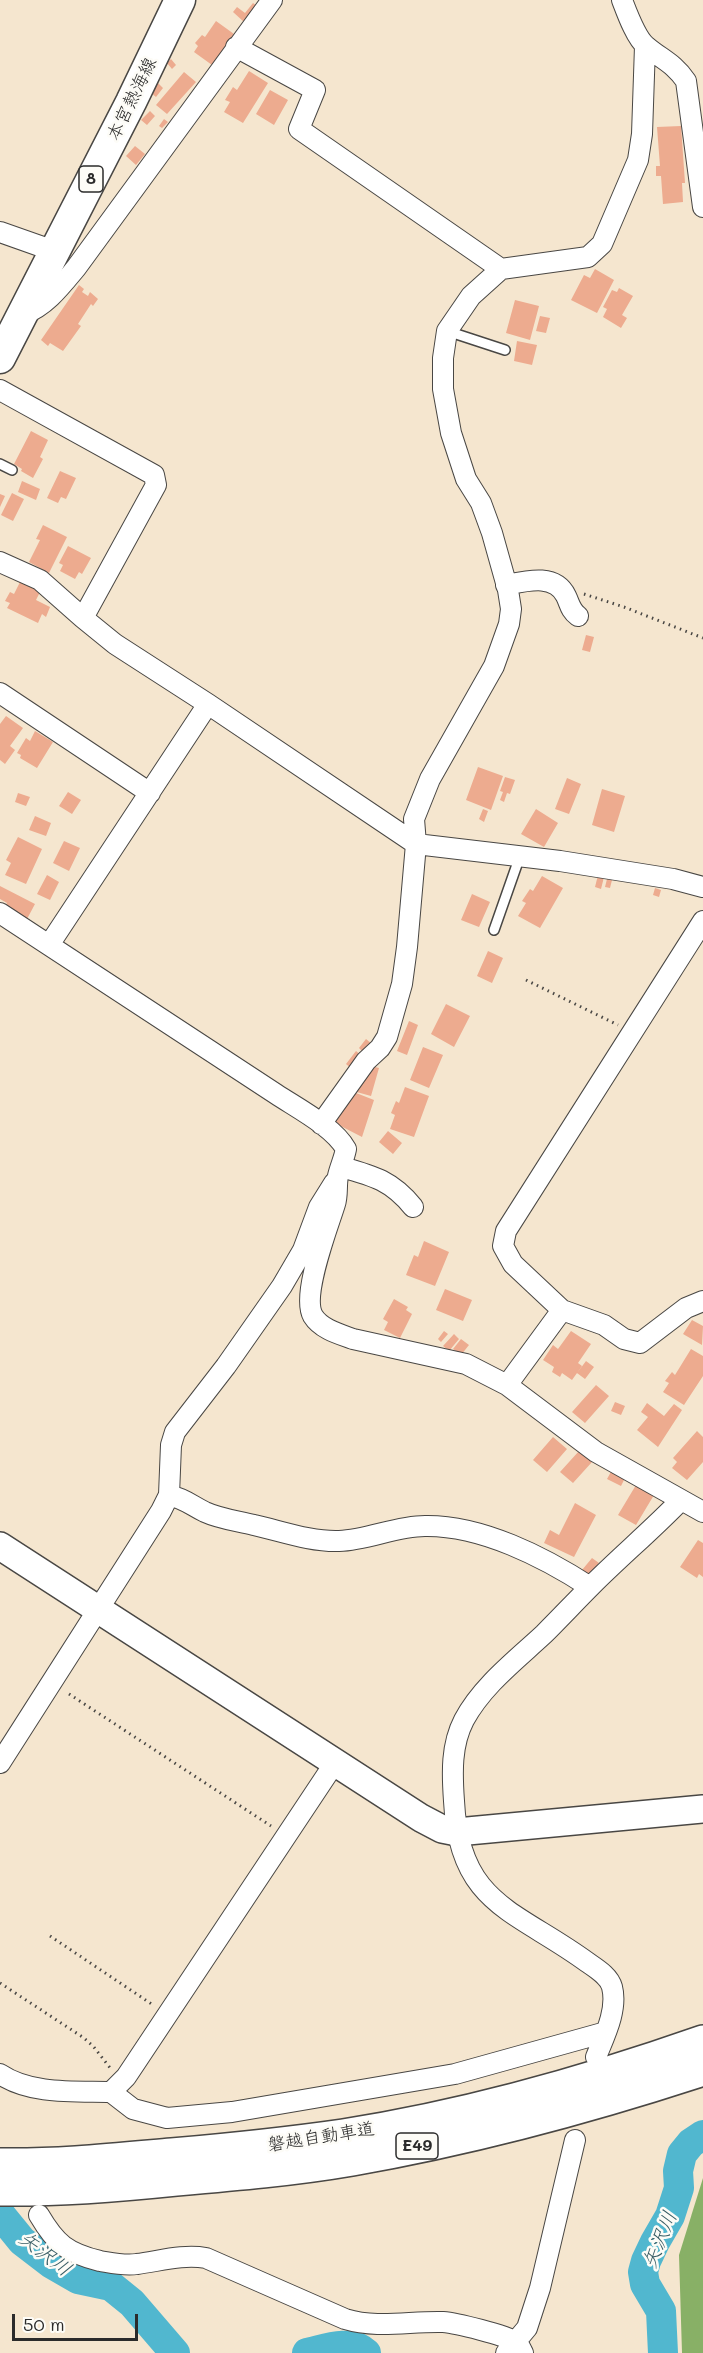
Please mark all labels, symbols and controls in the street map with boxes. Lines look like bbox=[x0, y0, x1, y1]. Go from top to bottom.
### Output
street label: 本宮熱海線 bbox=[103, 54, 161, 144]
road number: 8 bbox=[79, 166, 103, 192]
street label: 磐越自動車道 bbox=[266, 2118, 376, 2156]
road number: E49 bbox=[396, 2133, 438, 2159]
water label: 矢沢川 bbox=[638, 2208, 682, 2272]
water label: 矢沢川 bbox=[14, 2226, 76, 2282]
scale bar bbox=[15, 2302, 141, 2340]
text: 50 m bbox=[23, 2312, 65, 2336]

